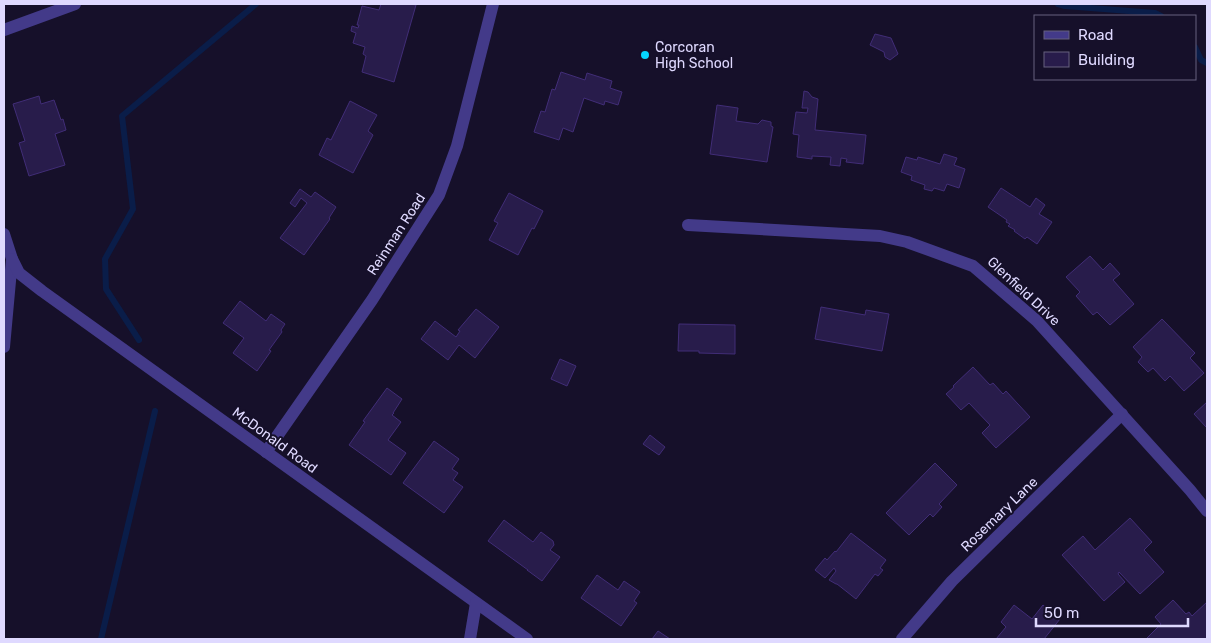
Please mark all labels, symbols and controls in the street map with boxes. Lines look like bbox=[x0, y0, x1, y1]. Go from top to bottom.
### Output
legend bbox=[1034, 15, 1196, 80]
text: Road bbox=[1078, 26, 1114, 44]
place label: Corcoran High School bbox=[655, 39, 733, 72]
marker: Corcoran High School bbox=[639, 49, 651, 61]
text: Building bbox=[1078, 51, 1135, 69]
street label: Reinman Road bbox=[364, 190, 429, 278]
street label: Glenfield Drive bbox=[984, 253, 1064, 330]
street label: McDonald Road bbox=[229, 404, 321, 477]
street label: Rosemary Lane bbox=[957, 473, 1041, 555]
scale bar bbox=[1036, 596, 1188, 628]
text: 50 m bbox=[1044, 604, 1079, 622]

